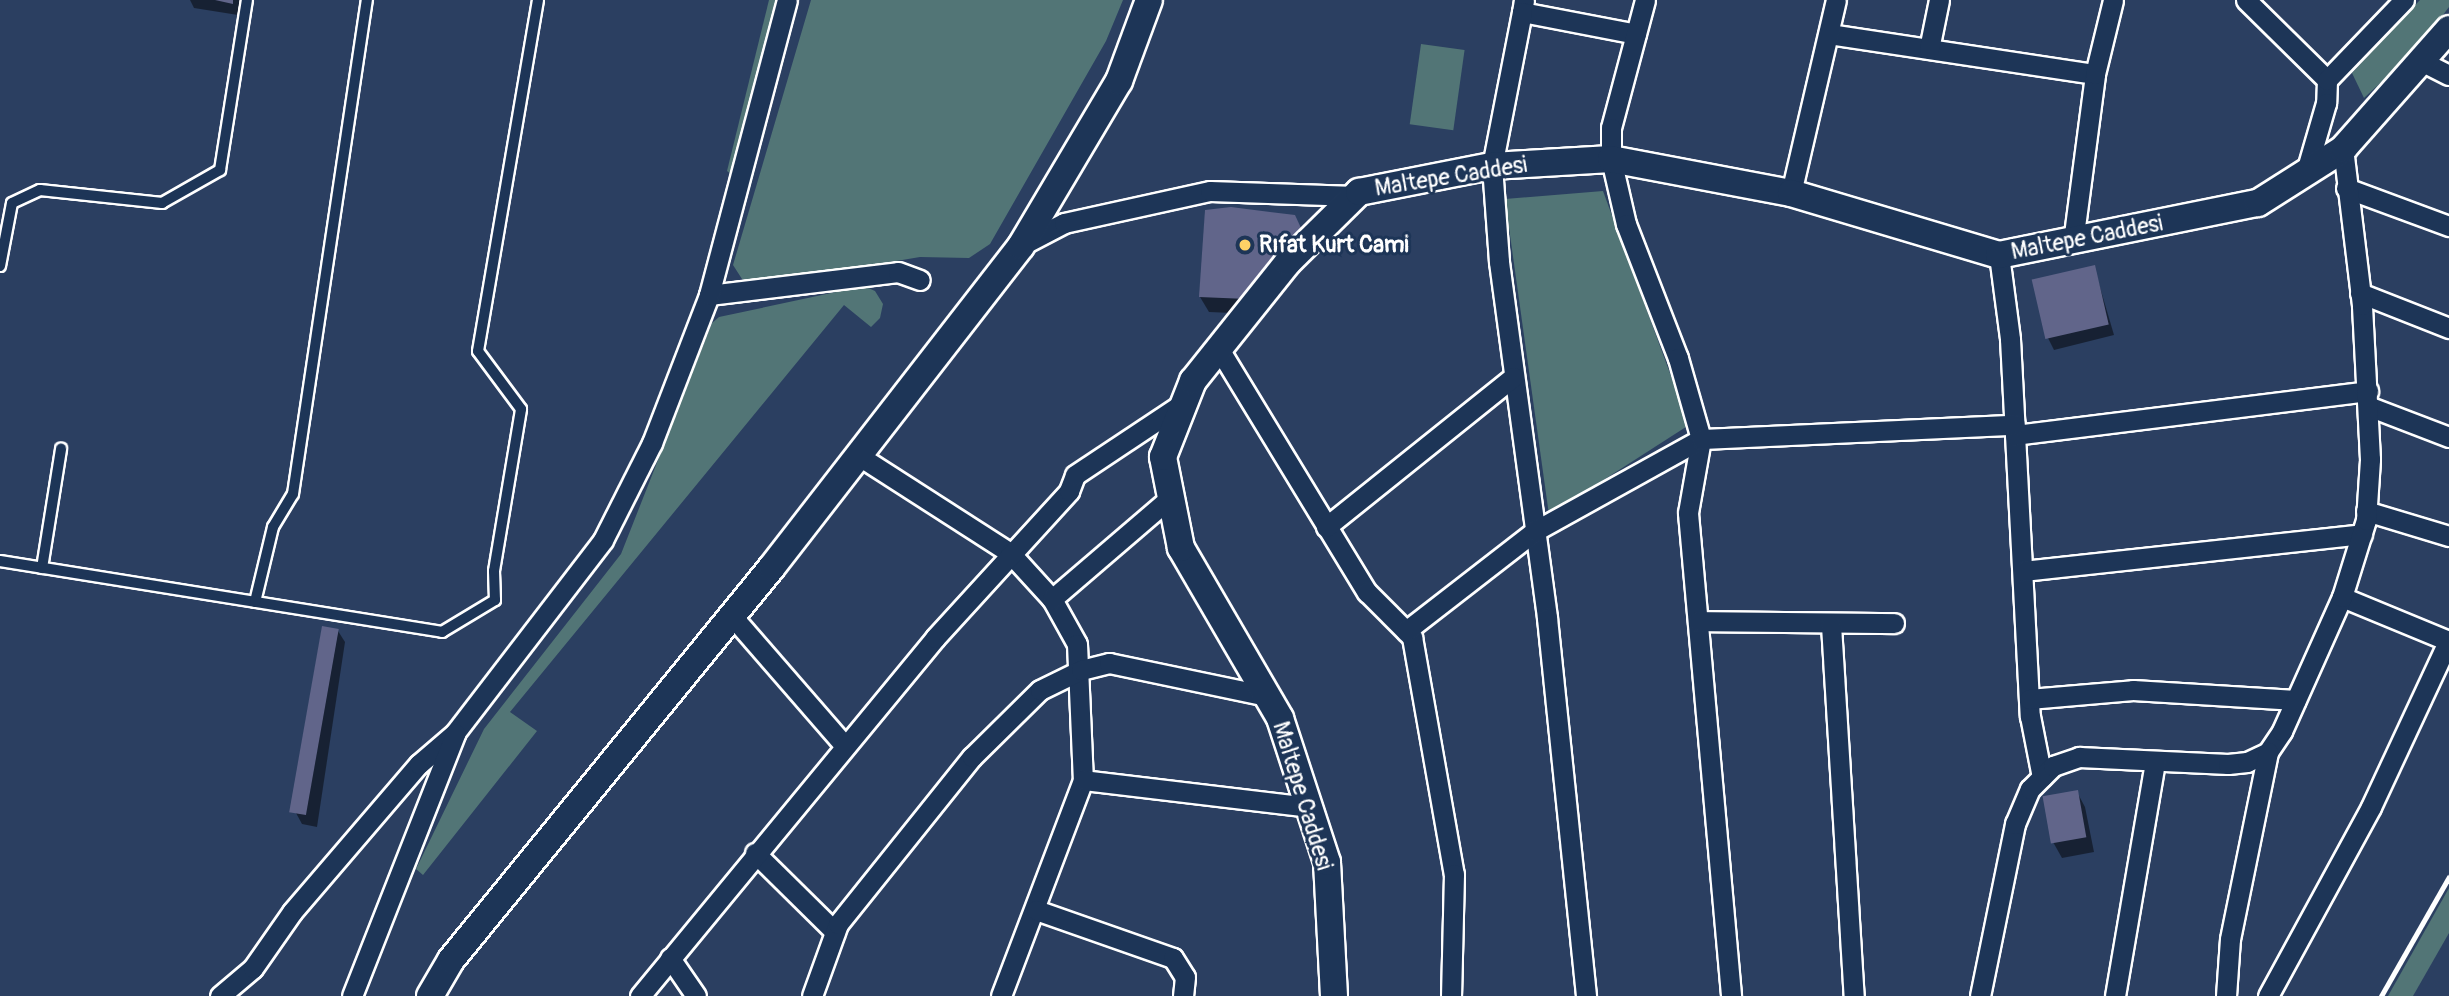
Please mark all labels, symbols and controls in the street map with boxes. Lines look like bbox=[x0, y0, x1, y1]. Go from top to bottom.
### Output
street label: Maltepe Caddesi bbox=[1373, 151, 1529, 203]
street label: Maltepe Caddesi bbox=[2009, 210, 2165, 266]
place label: Rıfat Kurt Cami bbox=[1259, 231, 1408, 259]
marker: Rıfat Kurt Cami bbox=[1237, 237, 1253, 253]
street label: Maltepe Caddesi bbox=[1266, 718, 1338, 874]

